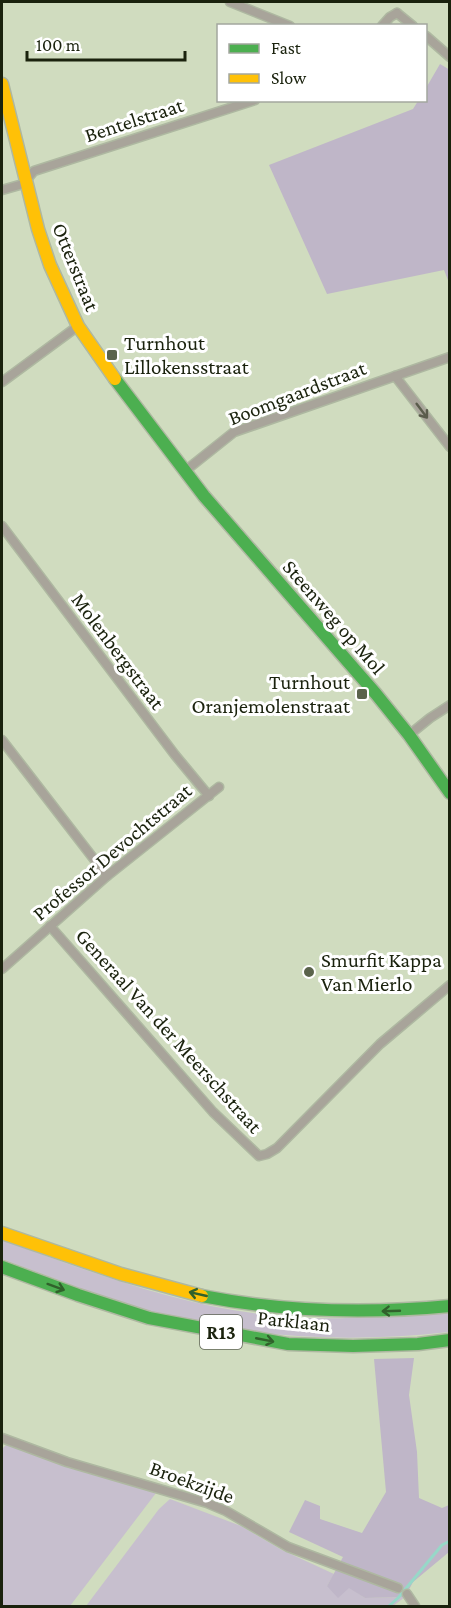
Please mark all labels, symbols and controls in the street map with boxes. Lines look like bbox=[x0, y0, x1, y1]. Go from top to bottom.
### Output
scale bar bbox=[27, 24, 184, 62]
legend bbox=[217, 24, 427, 102]
text: 100 m bbox=[36, 35, 81, 55]
text: Fast bbox=[271, 38, 302, 58]
text: Slow bbox=[271, 68, 307, 88]
street label: Bentelstraat bbox=[82, 92, 187, 147]
street label: Otterstraat bbox=[47, 219, 105, 316]
place label: Turnhout Lillokensstraat bbox=[124, 331, 250, 379]
marker: Turnhout Lillokensstraat bbox=[105, 348, 119, 362]
street label: Boomgaardstraat bbox=[225, 355, 370, 430]
one-way arrow bbox=[416, 403, 429, 419]
street label: Steenweg op Mol bbox=[278, 555, 390, 679]
street label: Molenbergstraat bbox=[66, 588, 170, 715]
place label: Turnhout Oranjemolenstraat bbox=[191, 670, 351, 718]
marker: Turnhout Oranjemolenstraat bbox=[355, 687, 369, 701]
street label: Professor Devochtstraat bbox=[28, 778, 197, 925]
street label: Generaal Van der Meerschstraat bbox=[71, 924, 268, 1139]
place label: Smurfit Kappa Van Mierlo bbox=[321, 948, 442, 996]
marker: Smurfit Kappa Van Mierlo bbox=[302, 965, 316, 979]
one-way arrow bbox=[46, 1282, 65, 1293]
one-way arrow bbox=[188, 1288, 207, 1300]
street label: Parklaan bbox=[256, 1305, 332, 1337]
one-way arrow bbox=[382, 1305, 402, 1316]
road number: R13 bbox=[200, 1315, 242, 1349]
one-way arrow bbox=[255, 1335, 275, 1346]
street label: Broekzijde bbox=[147, 1456, 237, 1508]

